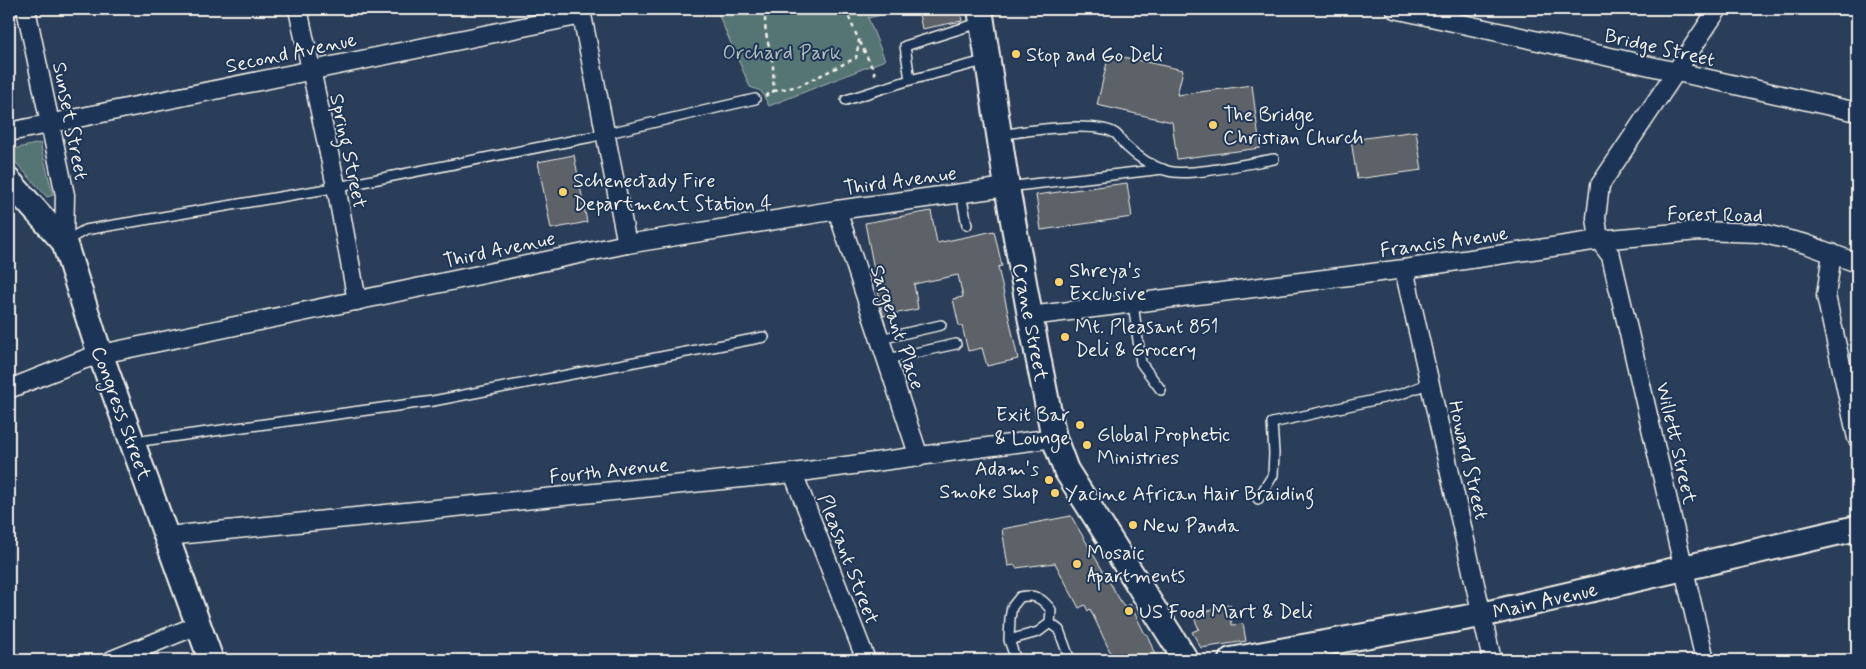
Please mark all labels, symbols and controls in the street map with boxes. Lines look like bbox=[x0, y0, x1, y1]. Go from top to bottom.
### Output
street label: Bridge Street bbox=[1602, 23, 1718, 74]
street label: Second Avenue bbox=[223, 26, 359, 81]
park label: Orchard Park bbox=[723, 40, 841, 67]
place label: Stop and Go Deli bbox=[1026, 42, 1163, 69]
marker: Stop and Go Deli bbox=[1010, 48, 1022, 60]
street label: Sunset Street bbox=[45, 60, 94, 183]
street label: Spring Street bbox=[320, 91, 373, 212]
place label: The Bridge Christian Church bbox=[1223, 102, 1364, 152]
marker: The Bridge Christian Church bbox=[1207, 119, 1219, 131]
street label: Third Avenue bbox=[842, 160, 959, 203]
place label: Schenectady Fire Department Station 4 bbox=[573, 168, 773, 218]
marker: Schenectady Fire Department Station 4 bbox=[557, 186, 569, 198]
street label: Forest Road bbox=[1667, 201, 1763, 230]
street label: Francis Avenue bbox=[1378, 220, 1510, 265]
street label: Third Avenue bbox=[441, 225, 558, 276]
place label: Shreya's Exclusive bbox=[1069, 258, 1146, 308]
street label: Crane Street bbox=[1005, 261, 1054, 384]
street label: Sargeant Place bbox=[862, 262, 931, 394]
marker: Shreya's Exclusive bbox=[1053, 276, 1065, 288]
place label: Mt. Pleasant 851 Deli & Grocery bbox=[1075, 314, 1218, 364]
marker: Mt. Pleasant 851 Deli & Grocery bbox=[1059, 331, 1071, 343]
street label: Congress Street bbox=[83, 343, 157, 485]
street label: Willett Street bbox=[1648, 380, 1703, 507]
street label: Howard Street bbox=[1441, 398, 1494, 523]
place label: Exit Bar & Lounge bbox=[995, 402, 1070, 453]
marker: Exit Bar & Lounge bbox=[1074, 419, 1086, 431]
place label: Global Prophetic Ministries bbox=[1097, 422, 1230, 472]
marker: Global Prophetic Ministries bbox=[1081, 439, 1093, 451]
street label: Fourth Avenue bbox=[548, 452, 670, 491]
place label: Adam's Smoke Shop bbox=[939, 456, 1039, 506]
marker: Adam's Smoke Shop bbox=[1043, 474, 1055, 486]
place label: Yacine African Hair Braiding bbox=[1065, 481, 1314, 510]
marker: Yacine African Hair Braiding bbox=[1049, 487, 1061, 499]
street label: Pleasant Street bbox=[810, 491, 885, 629]
place label: New Panda bbox=[1143, 513, 1240, 540]
marker: New Panda bbox=[1127, 519, 1139, 531]
place label: Mosaic Apartments bbox=[1087, 540, 1185, 591]
marker: Mosaic Apartments bbox=[1071, 558, 1083, 570]
street label: Main Avenue bbox=[1490, 576, 1600, 627]
place label: US Food Mart & Deli bbox=[1139, 599, 1313, 626]
marker: US Food Mart & Deli bbox=[1123, 605, 1135, 617]

